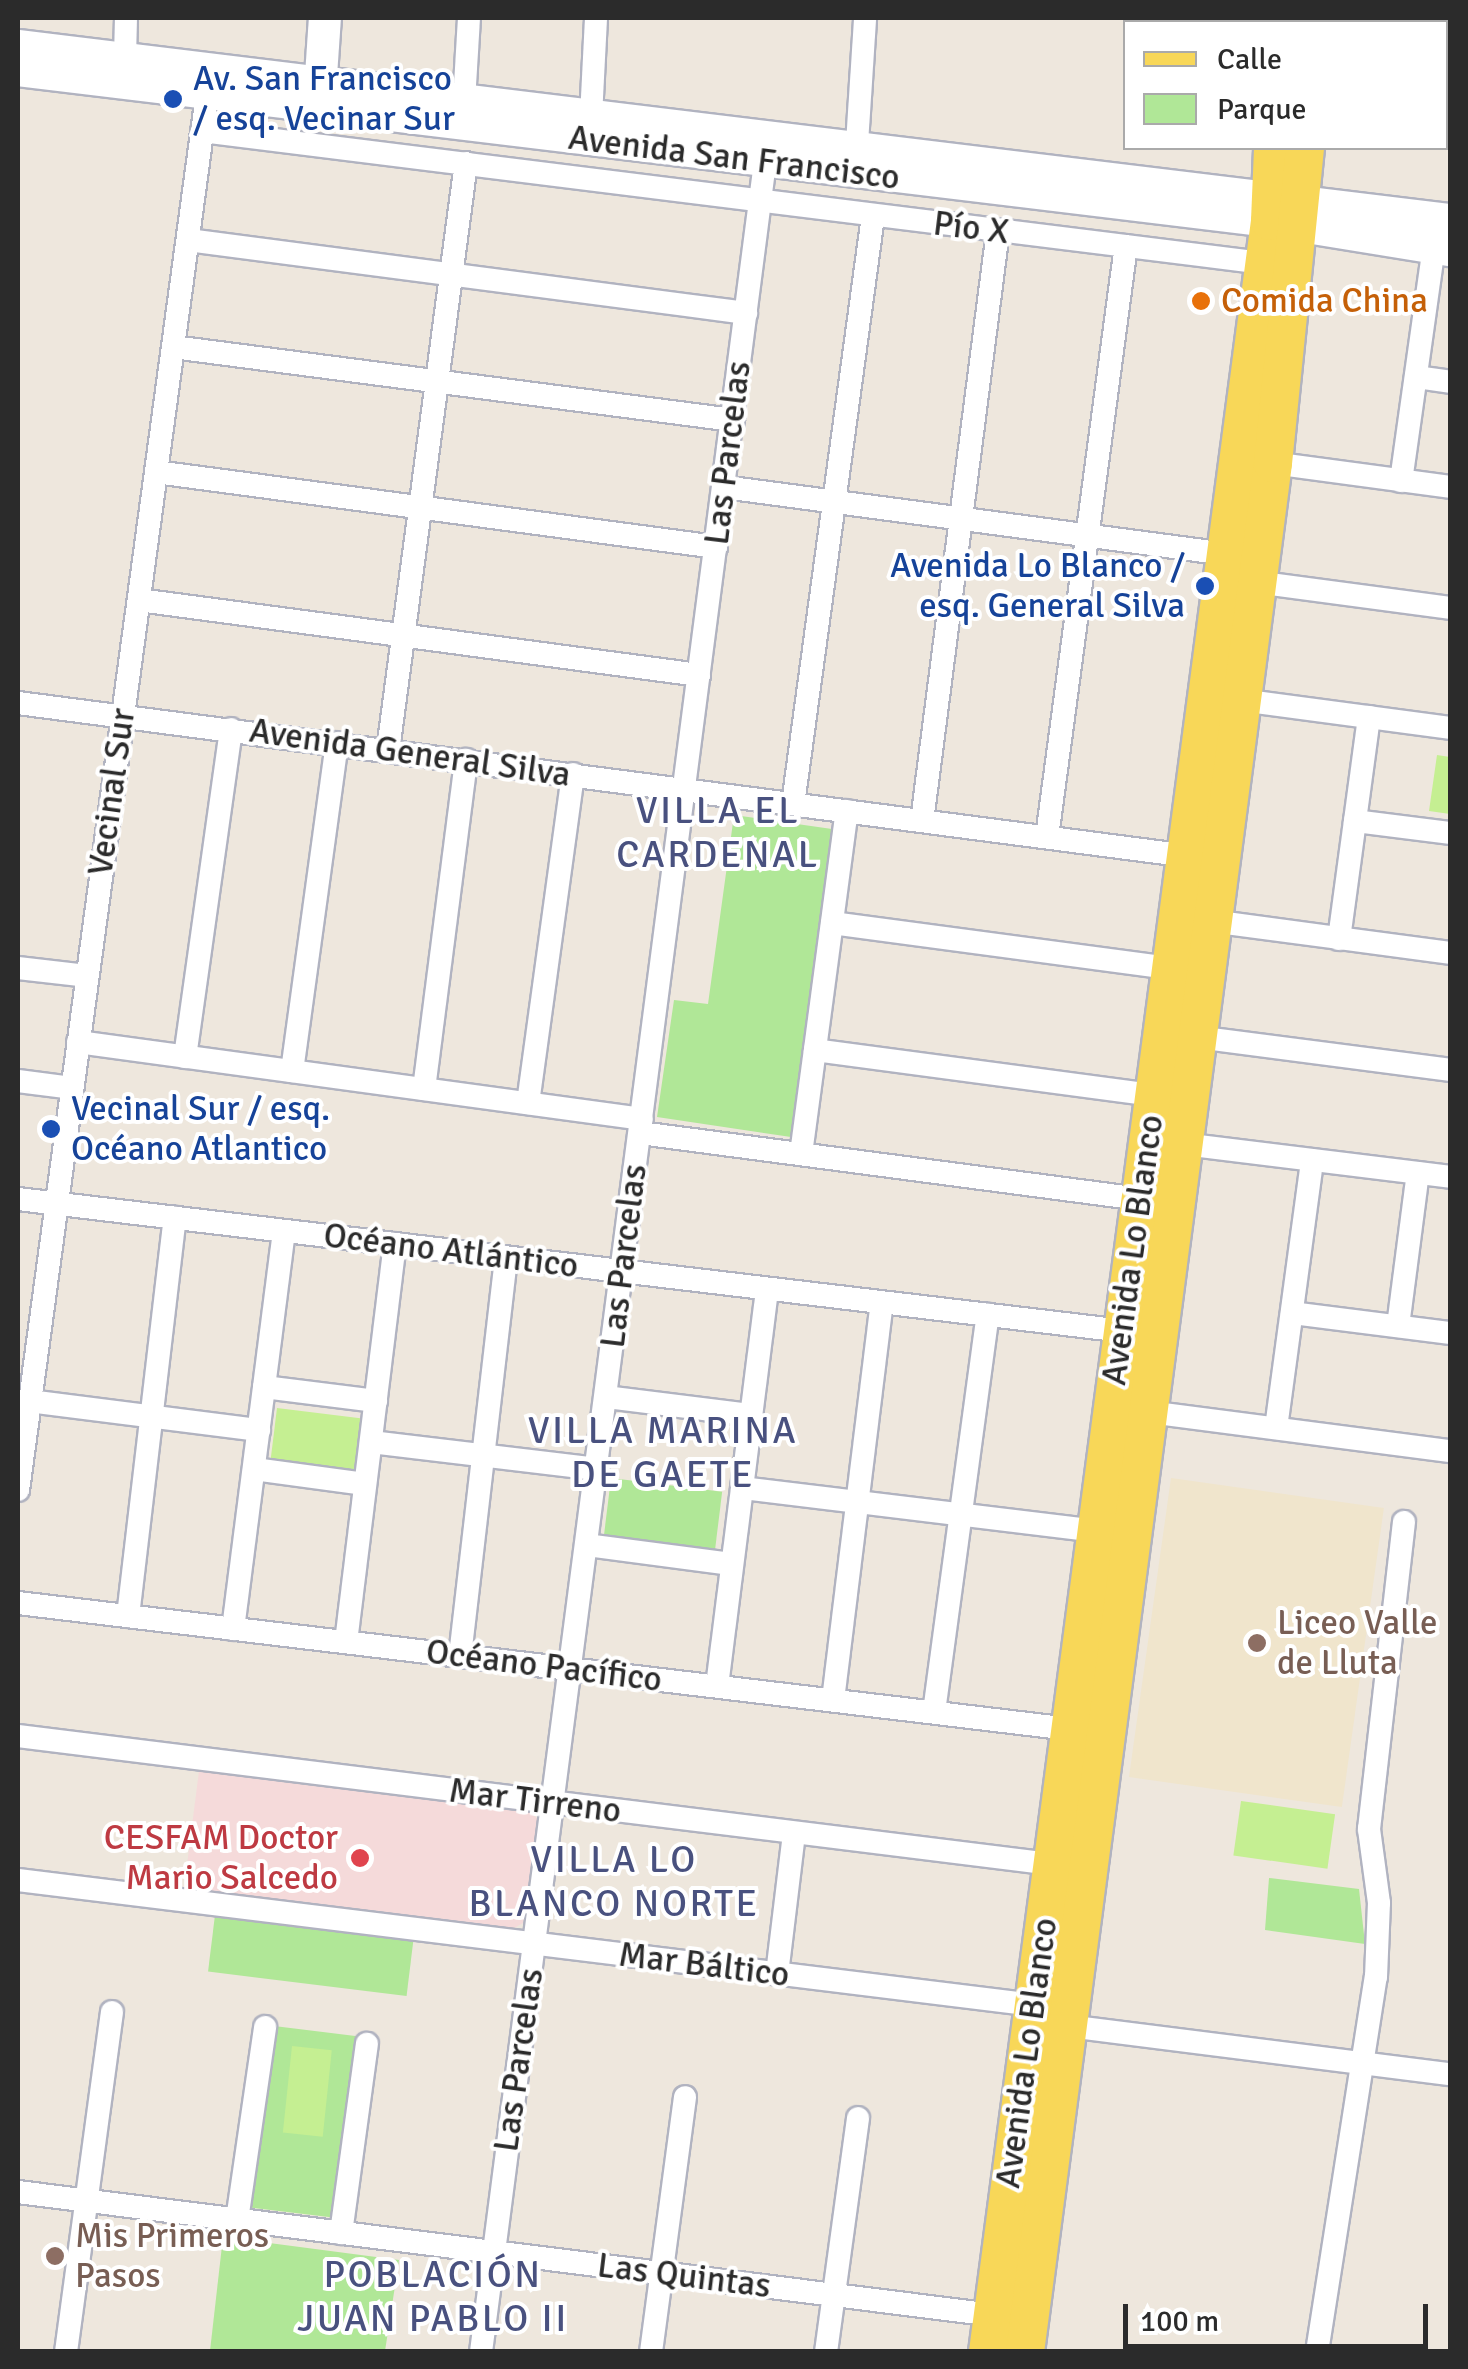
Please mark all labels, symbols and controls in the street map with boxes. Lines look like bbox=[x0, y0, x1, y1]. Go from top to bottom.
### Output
legend bbox=[1123, 20, 1448, 150]
text: Calle bbox=[1217, 41, 1282, 78]
place label: Av. San Francisco / esq. Vecinar Sur bbox=[193, 58, 455, 140]
marker: Av. San Francisco / esq. Vecinar Sur bbox=[162, 88, 184, 110]
text: Parque bbox=[1217, 91, 1307, 128]
street label: Avenida San Francisco bbox=[566, 117, 902, 199]
street label: Pío X bbox=[931, 203, 1011, 253]
place label: Comida China bbox=[1221, 280, 1428, 322]
marker: Comida China bbox=[1190, 290, 1212, 312]
street label: Las Parcelas bbox=[696, 359, 760, 547]
place label: Avenida Lo Blanco / esq. General Silva bbox=[890, 545, 1185, 627]
marker: Avenida Lo Blanco / esq. General Silva bbox=[1194, 575, 1216, 597]
street label: Vecinal Sur bbox=[79, 706, 145, 878]
street label: Avenida General Silva bbox=[247, 710, 573, 796]
district label: VILLA EL CARDENAL bbox=[616, 788, 820, 878]
place label: Vecinal Sur / esq. Océano Atlantico bbox=[71, 1088, 330, 1170]
street label: Avenida Lo Blanco bbox=[1093, 1112, 1173, 1388]
marker: Vecinal Sur / esq. Océano Atlantico bbox=[40, 1118, 62, 1140]
street label: Las Parcelas bbox=[592, 1162, 656, 1350]
street label: Océano Atlántico bbox=[321, 1215, 581, 1287]
district label: VILLA MARINA DE GAETE bbox=[528, 1408, 798, 1498]
place label: Liceo Valle de Lluta bbox=[1277, 1602, 1438, 1684]
street label: Océano Pacífico bbox=[424, 1631, 664, 1701]
marker: Liceo Valle de Lluta bbox=[1246, 1632, 1268, 1654]
street label: Mar Tirreno bbox=[446, 1770, 624, 1832]
place label: CESFAM Doctor Mario Salcedo bbox=[104, 1817, 338, 1899]
district label: VILLA LO BLANCO NORTE bbox=[469, 1837, 759, 1926]
marker: CESFAM Doctor Mario Salcedo bbox=[347, 1845, 373, 1871]
street label: Avenida Lo Blanco bbox=[987, 1915, 1067, 2191]
street label: Mar Báltico bbox=[616, 1934, 792, 1996]
street label: Las Parcelas bbox=[485, 1966, 553, 2154]
place label: Mis Primeros Pasos bbox=[75, 2215, 269, 2297]
marker: Mis Primeros Pasos bbox=[44, 2245, 66, 2267]
street label: Las Quintas bbox=[595, 2245, 773, 2307]
district label: POBLACIÓN JUAN PABLO II bbox=[297, 2252, 569, 2342]
scale bar bbox=[1128, 2284, 1433, 2346]
text: 100 m bbox=[1140, 2303, 1219, 2340]

